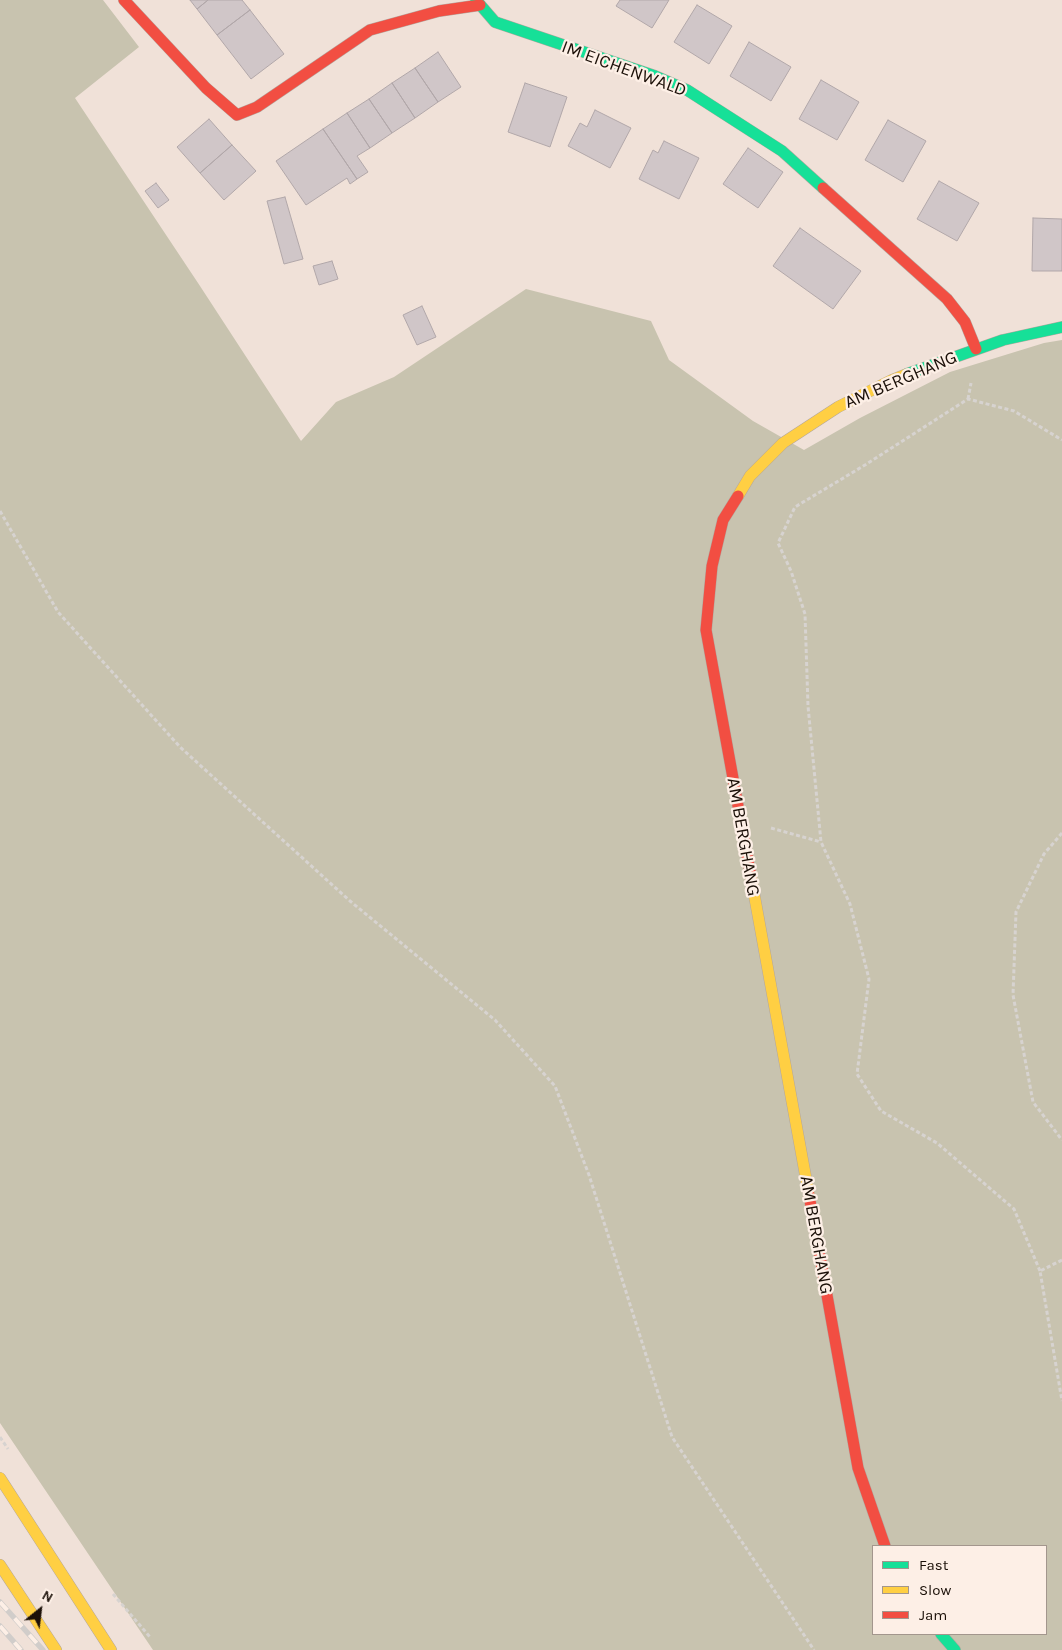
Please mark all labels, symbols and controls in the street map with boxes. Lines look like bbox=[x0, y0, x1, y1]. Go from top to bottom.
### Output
street label: IM EICHENWALD bbox=[559, 36, 689, 102]
street label: AM BERGHANG bbox=[842, 347, 960, 413]
street label: AM BERGHANG bbox=[722, 776, 764, 898]
street label: AM BERGHANG bbox=[795, 1174, 837, 1296]
legend bbox=[872, 1545, 1047, 1635]
text: Fast bbox=[919, 1556, 948, 1574]
text: Slow bbox=[919, 1581, 951, 1599]
north arrow bbox=[15, 1585, 65, 1635]
text: N bbox=[39, 1587, 56, 1606]
text: Jam bbox=[919, 1606, 947, 1624]

